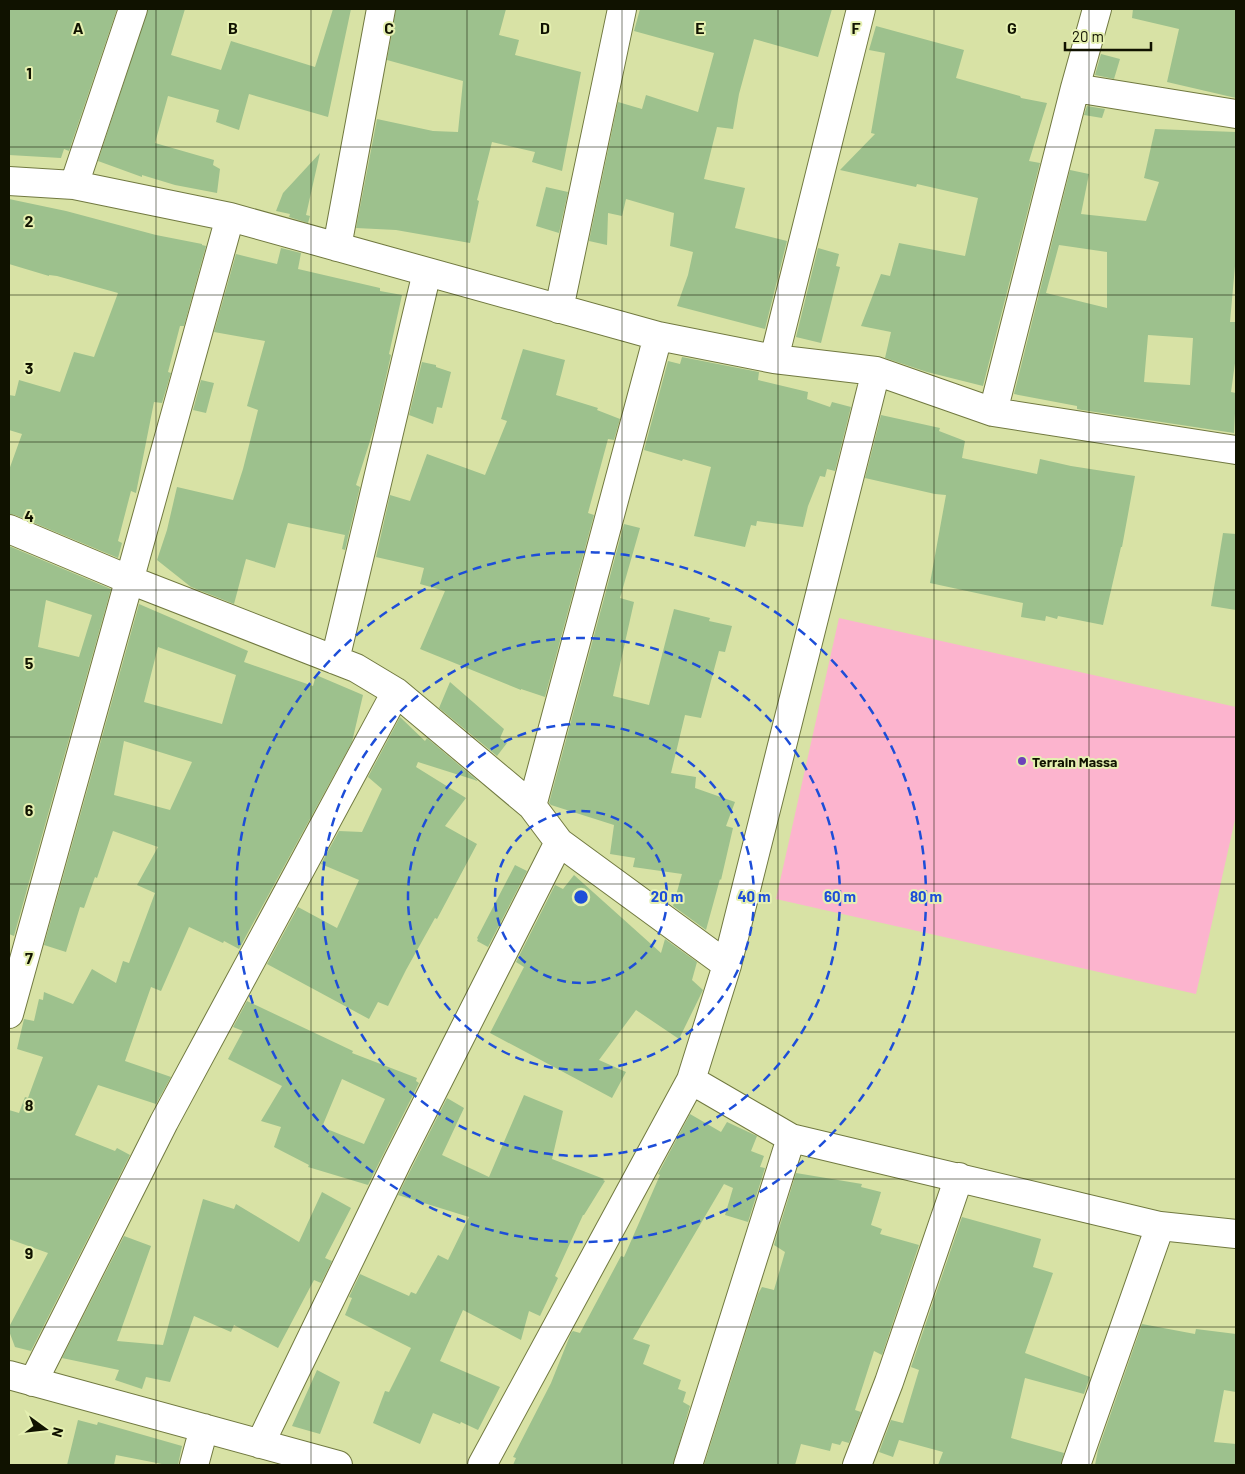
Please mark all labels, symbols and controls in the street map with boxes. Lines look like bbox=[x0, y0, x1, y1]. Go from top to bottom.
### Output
text: A bbox=[73, 18, 84, 37]
text: B bbox=[228, 18, 238, 37]
text: C bbox=[384, 18, 394, 37]
text: D bbox=[540, 18, 550, 37]
text: E bbox=[695, 18, 705, 37]
text: F bbox=[852, 18, 861, 37]
text: G bbox=[1007, 18, 1017, 37]
scale bar bbox=[1065, 20, 1151, 52]
text: 20 m bbox=[1072, 27, 1104, 45]
text: 1 bbox=[26, 63, 32, 82]
text: 2 bbox=[25, 211, 34, 230]
text: 3 bbox=[25, 358, 33, 377]
text: 4 bbox=[24, 506, 34, 525]
text: 5 bbox=[25, 653, 34, 672]
place label: Terrain Massa bbox=[1032, 753, 1117, 770]
marker: Terrain Massa bbox=[1016, 755, 1028, 767]
text: 6 bbox=[25, 800, 34, 819]
text: 20 m bbox=[651, 887, 683, 905]
text: 40 m bbox=[737, 887, 771, 905]
text: 60 m bbox=[824, 887, 856, 905]
text: 80 m bbox=[910, 887, 942, 905]
centre of rings bbox=[572, 888, 590, 906]
text: 7 bbox=[25, 948, 33, 967]
text: 8 bbox=[25, 1095, 34, 1114]
text: 9 bbox=[25, 1243, 33, 1262]
north arrow bbox=[20, 1404, 70, 1454]
text: N bbox=[49, 1426, 67, 1439]

